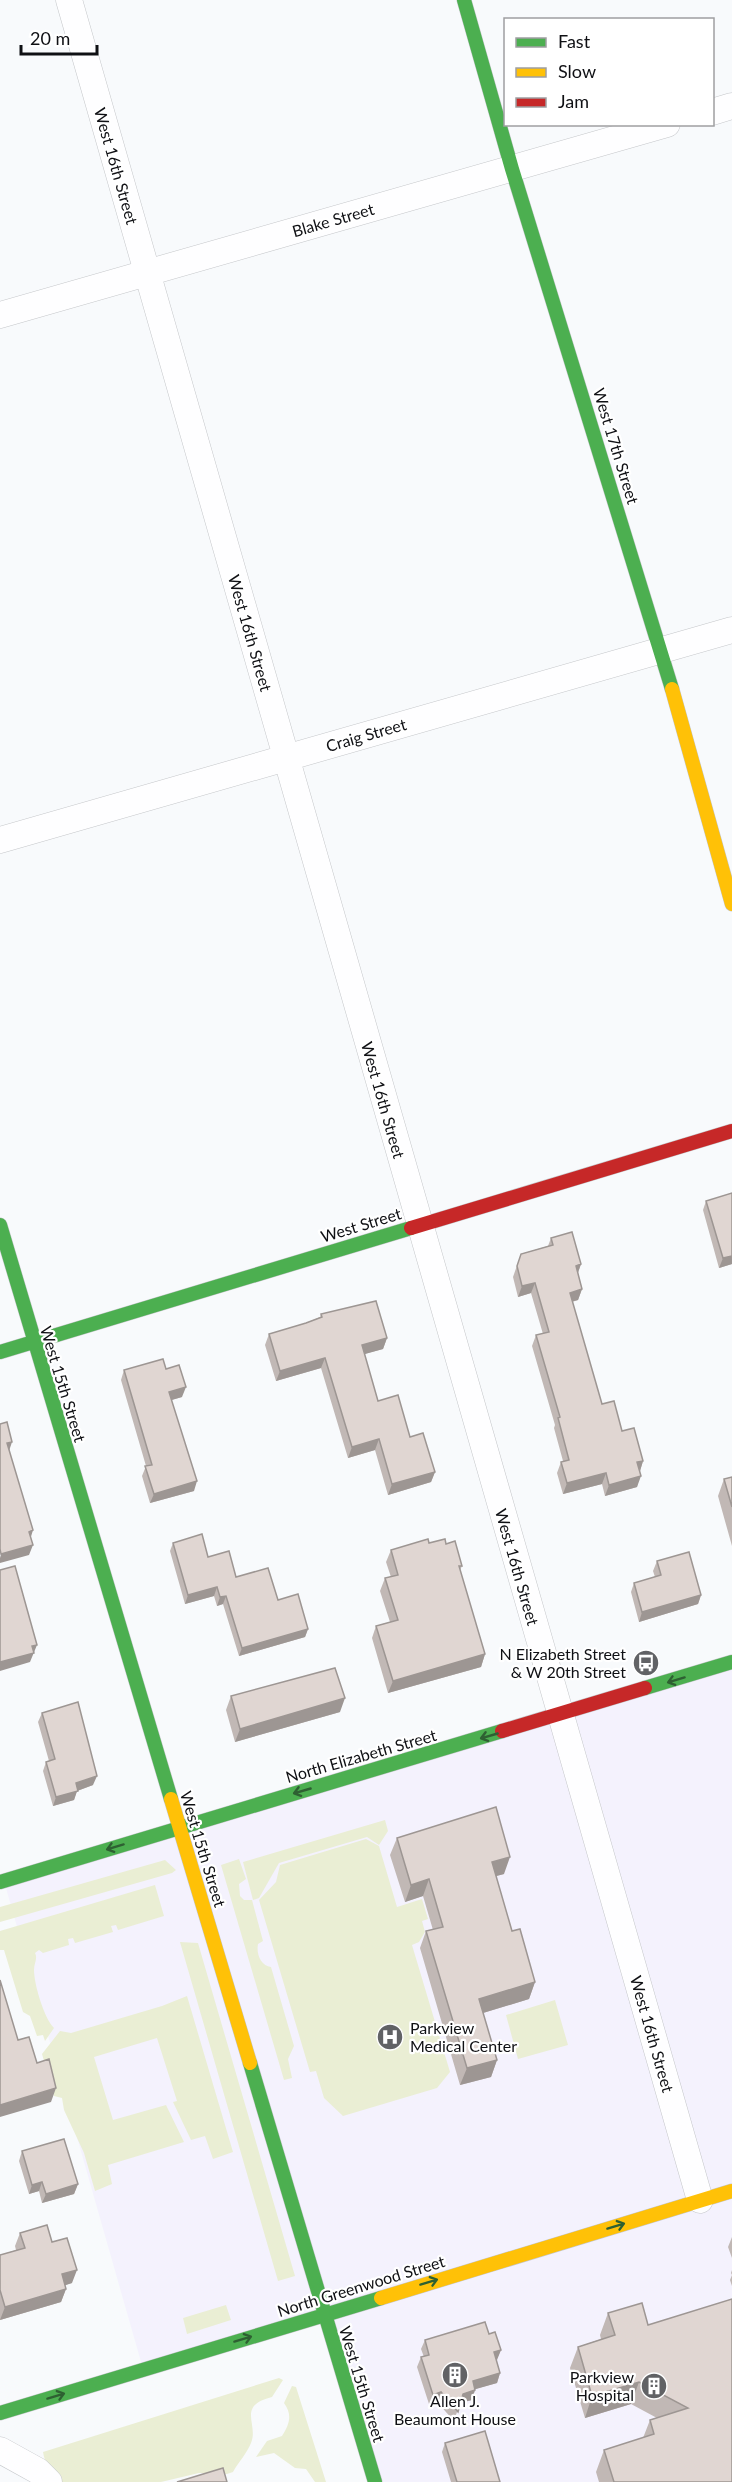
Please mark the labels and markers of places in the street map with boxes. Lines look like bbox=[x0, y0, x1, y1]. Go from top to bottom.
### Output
place label: N Elizabeth Street & W 20th Street bbox=[499, 1644, 626, 1681]
bus stop icon: N Elizabeth Street & W 20th Street bbox=[631, 1648, 661, 1678]
place label: Parkview Medical Center bbox=[410, 2018, 517, 2055]
hospital icon: Parkview Medical Center bbox=[375, 2022, 405, 2052]
building icon: Allen J. Beaumont House bbox=[440, 2360, 470, 2390]
place label: Parkview Hospital bbox=[570, 2367, 634, 2404]
building icon: Parkview Hospital bbox=[639, 2371, 669, 2401]
place label: Allen J. Beaumont House bbox=[394, 2391, 516, 2428]

